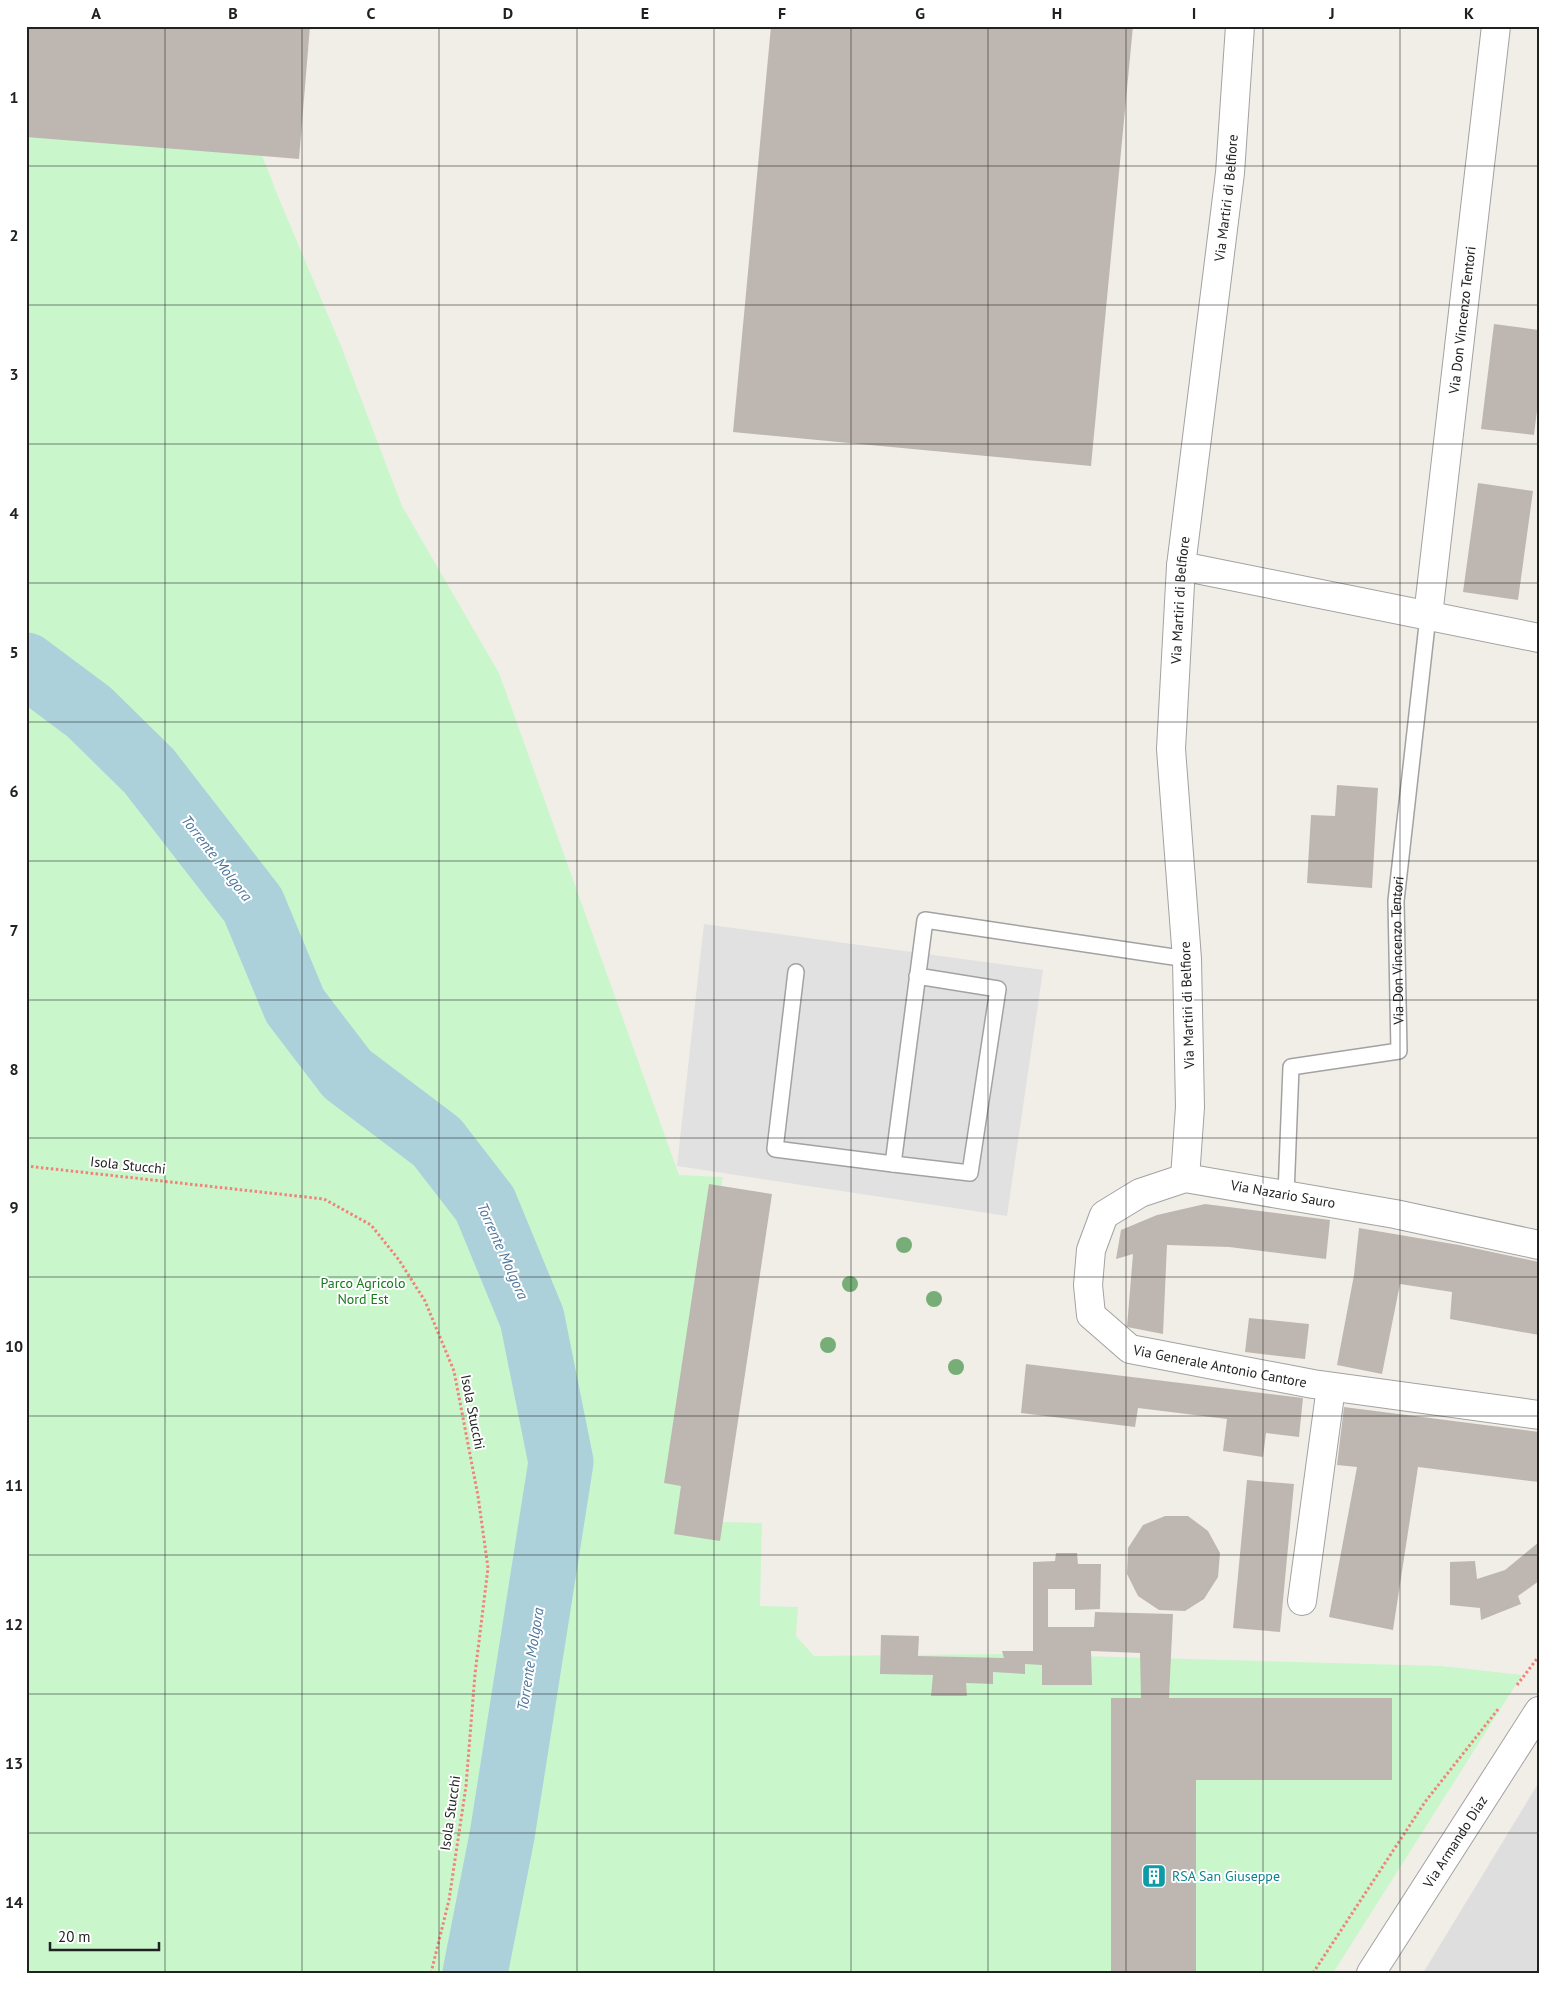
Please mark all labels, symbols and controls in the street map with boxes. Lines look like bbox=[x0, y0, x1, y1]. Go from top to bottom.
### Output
text: A bbox=[91, 3, 101, 23]
text: B bbox=[228, 3, 238, 23]
text: C bbox=[367, 3, 376, 23]
text: D bbox=[503, 3, 513, 23]
text: E bbox=[641, 3, 649, 23]
text: F bbox=[778, 3, 786, 23]
text: G bbox=[915, 3, 925, 23]
text: H bbox=[1052, 3, 1062, 23]
text: I bbox=[1192, 3, 1196, 23]
text: J bbox=[1328, 3, 1335, 23]
text: K bbox=[1464, 3, 1474, 23]
text: 1 bbox=[9, 87, 19, 107]
street label: Via Martiri di Belfiore bbox=[1210, 134, 1242, 263]
text: 2 bbox=[9, 225, 19, 245]
street label: Via Don Vincenzo Tentori bbox=[1445, 245, 1480, 396]
text: 3 bbox=[9, 364, 19, 384]
text: 4 bbox=[9, 503, 19, 523]
street label: Via Martiri di Belfiore bbox=[1167, 535, 1194, 665]
text: 5 bbox=[9, 642, 19, 662]
text: 6 bbox=[9, 781, 19, 801]
water label: Torrente Molgora bbox=[177, 811, 257, 905]
street label: Via Don Vincenzo Tentori bbox=[1387, 875, 1408, 1026]
text: 7 bbox=[9, 920, 19, 940]
street label: Via Martiri di Belfiore bbox=[1176, 941, 1198, 1070]
text: 8 bbox=[9, 1059, 19, 1079]
street label: Isola Stucchi bbox=[89, 1152, 167, 1178]
street label: Via Nazario Sauro bbox=[1228, 1176, 1337, 1212]
text: 9 bbox=[9, 1197, 19, 1217]
water label: Torrente Molgora bbox=[473, 1200, 533, 1303]
park label: Parco Agricolo Nord Est bbox=[321, 1274, 405, 1308]
text: 10 bbox=[5, 1336, 23, 1356]
street label: Via Generale Antonio Cantore bbox=[1131, 1341, 1308, 1392]
street label: Isola Stucchi bbox=[457, 1373, 489, 1451]
text: 11 bbox=[5, 1475, 23, 1495]
water label: Torrente Molgora bbox=[512, 1605, 548, 1712]
text: 12 bbox=[5, 1614, 23, 1634]
text: 13 bbox=[5, 1753, 23, 1773]
street label: Isola Stucchi bbox=[436, 1774, 464, 1852]
street label: Via Armando Diaz bbox=[1419, 1792, 1491, 1892]
building icon: RSA San Giuseppe bbox=[1141, 1863, 1167, 1889]
place label: RSA San Giuseppe bbox=[1172, 1867, 1280, 1885]
text: 14 bbox=[5, 1892, 23, 1912]
scale bar bbox=[50, 1919, 159, 1951]
text: 20 m bbox=[58, 1927, 91, 1946]

